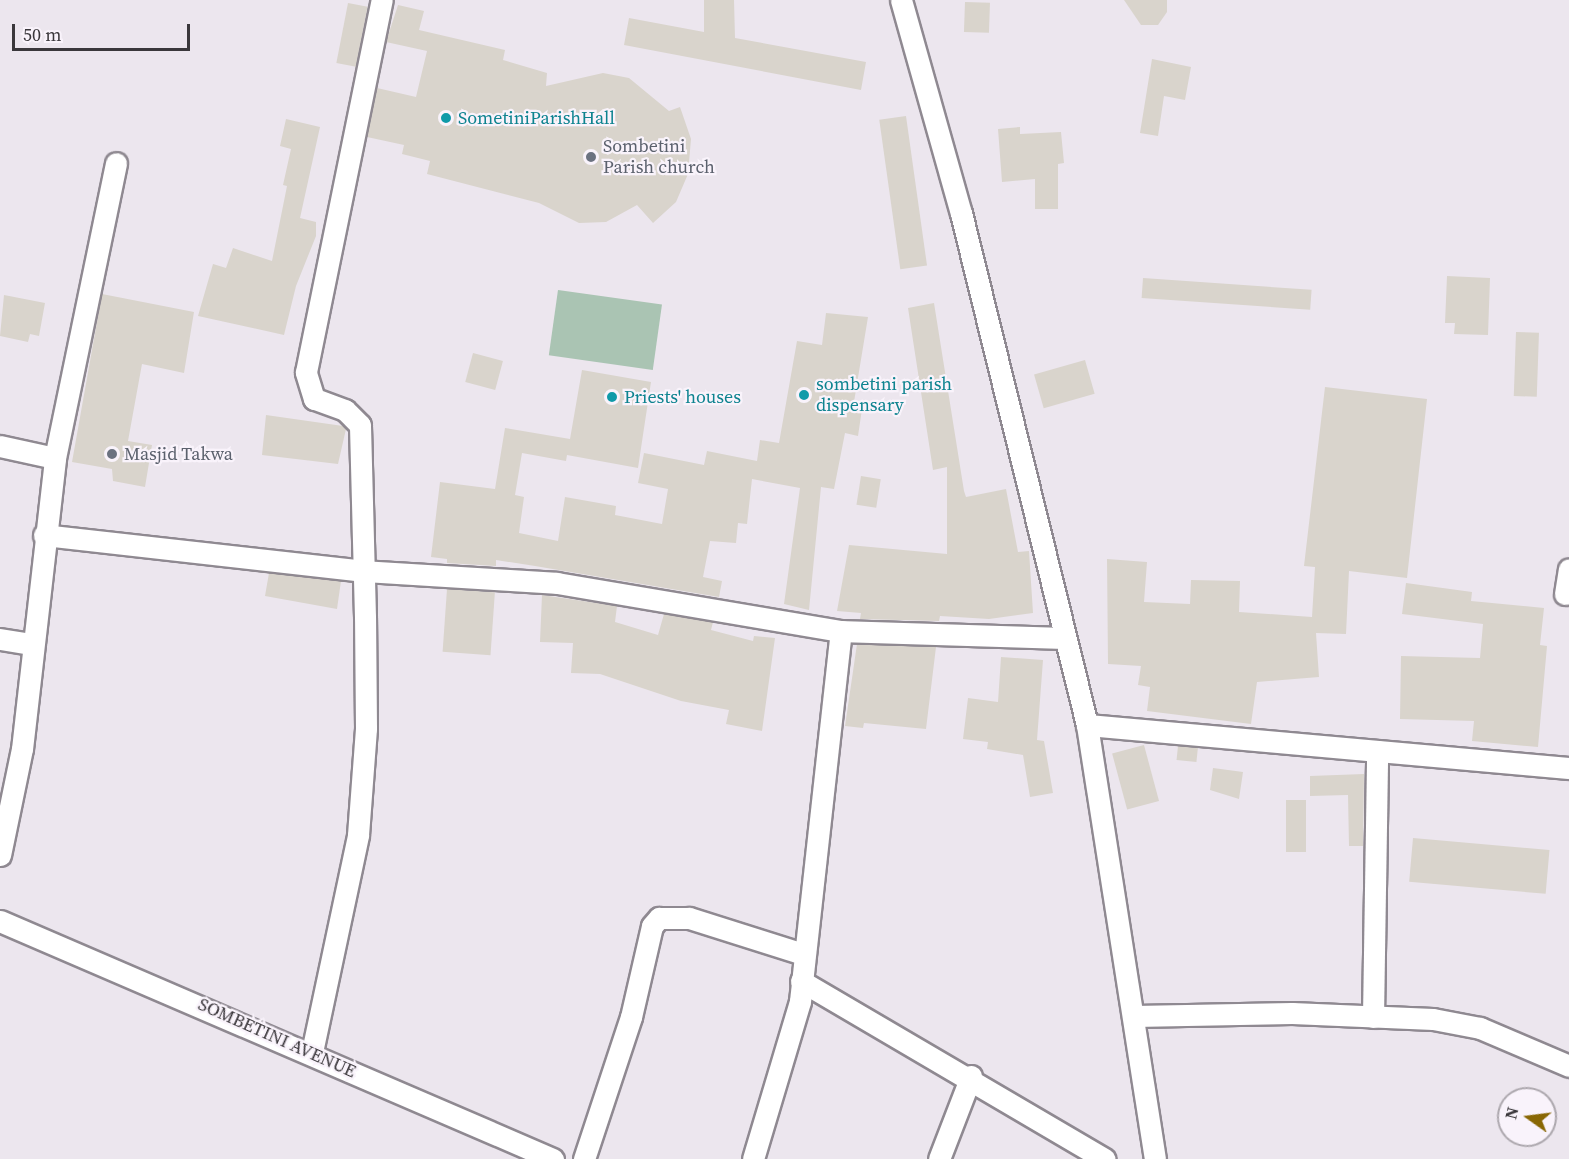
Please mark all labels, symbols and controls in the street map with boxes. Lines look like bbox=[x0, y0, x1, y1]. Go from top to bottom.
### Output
scale bar bbox=[15, 12, 194, 50]
text: 50 m bbox=[23, 22, 61, 47]
place label: SometiniParishHall bbox=[458, 107, 615, 129]
marker: SometiniParishHall bbox=[439, 111, 453, 125]
place label: Sombetini Parish church bbox=[603, 136, 715, 178]
marker: Sombetini Parish church bbox=[584, 150, 598, 164]
place label: sombetini parish dispensary bbox=[816, 374, 952, 416]
place label: Priests' houses bbox=[624, 386, 741, 408]
marker: sombetini parish dispensary bbox=[797, 388, 811, 402]
marker: Priests' houses bbox=[605, 390, 619, 404]
place label: Masjid Takwa bbox=[124, 443, 233, 465]
marker: Masjid Takwa bbox=[105, 447, 119, 461]
street label: SOMBETINI AVENUE bbox=[195, 993, 359, 1083]
north arrow bbox=[1497, 1087, 1557, 1147]
text: N bbox=[1499, 1105, 1524, 1121]

